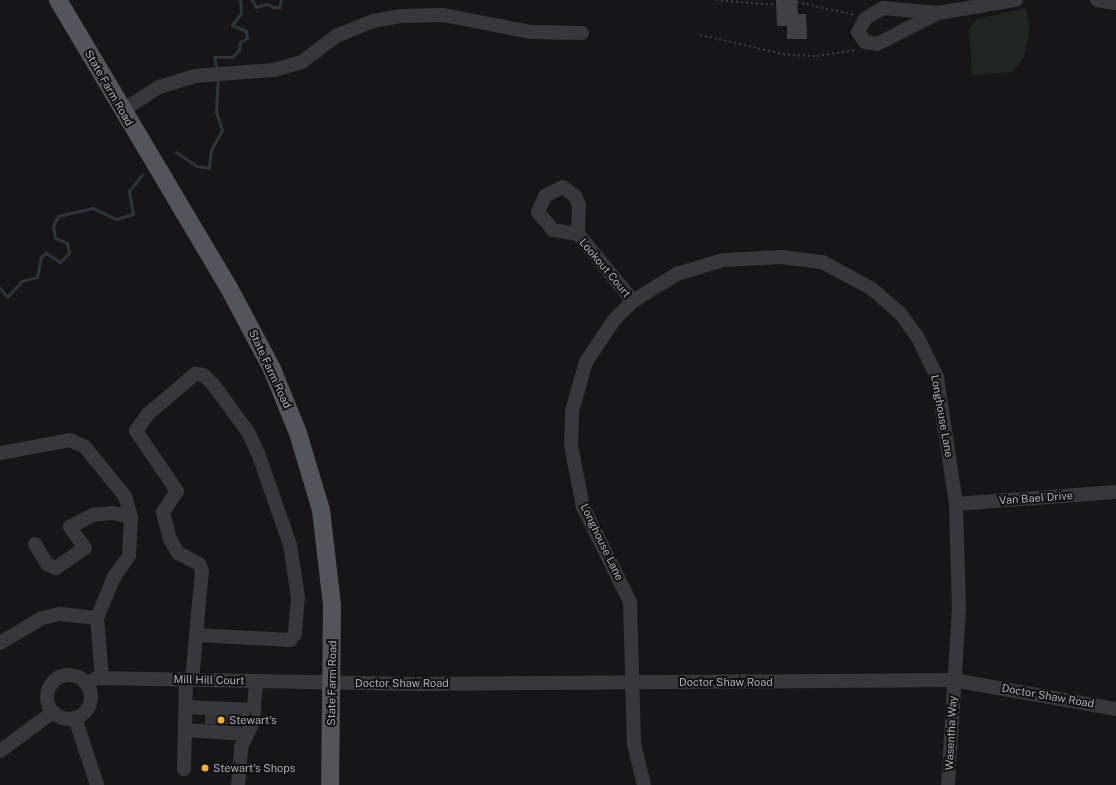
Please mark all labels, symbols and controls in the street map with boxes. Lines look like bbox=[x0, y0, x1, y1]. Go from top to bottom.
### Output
street label: State Farm Road bbox=[82, 48, 136, 128]
street label: Lookout Court bbox=[577, 236, 633, 300]
street label: State Farm Road bbox=[246, 328, 294, 410]
street label: Longhouse Lane bbox=[928, 374, 956, 458]
street label: Van Bael Drive bbox=[999, 489, 1073, 507]
street label: Longhouse Lane bbox=[578, 501, 626, 583]
street label: State Farm Road bbox=[325, 640, 339, 726]
street label: Mill Hill Court bbox=[174, 673, 244, 687]
street label: Doctor Shaw Road bbox=[679, 675, 773, 689]
street label: Doctor Shaw Road bbox=[355, 676, 449, 690]
street label: Doctor Shaw Road bbox=[1001, 681, 1095, 711]
street label: Wasentha Way bbox=[942, 695, 960, 771]
place label: Stewart's bbox=[229, 713, 277, 727]
marker: Stewart's bbox=[216, 715, 226, 725]
place label: Stewart's Shops bbox=[213, 761, 295, 775]
marker: Stewart's Shops bbox=[200, 763, 210, 773]

